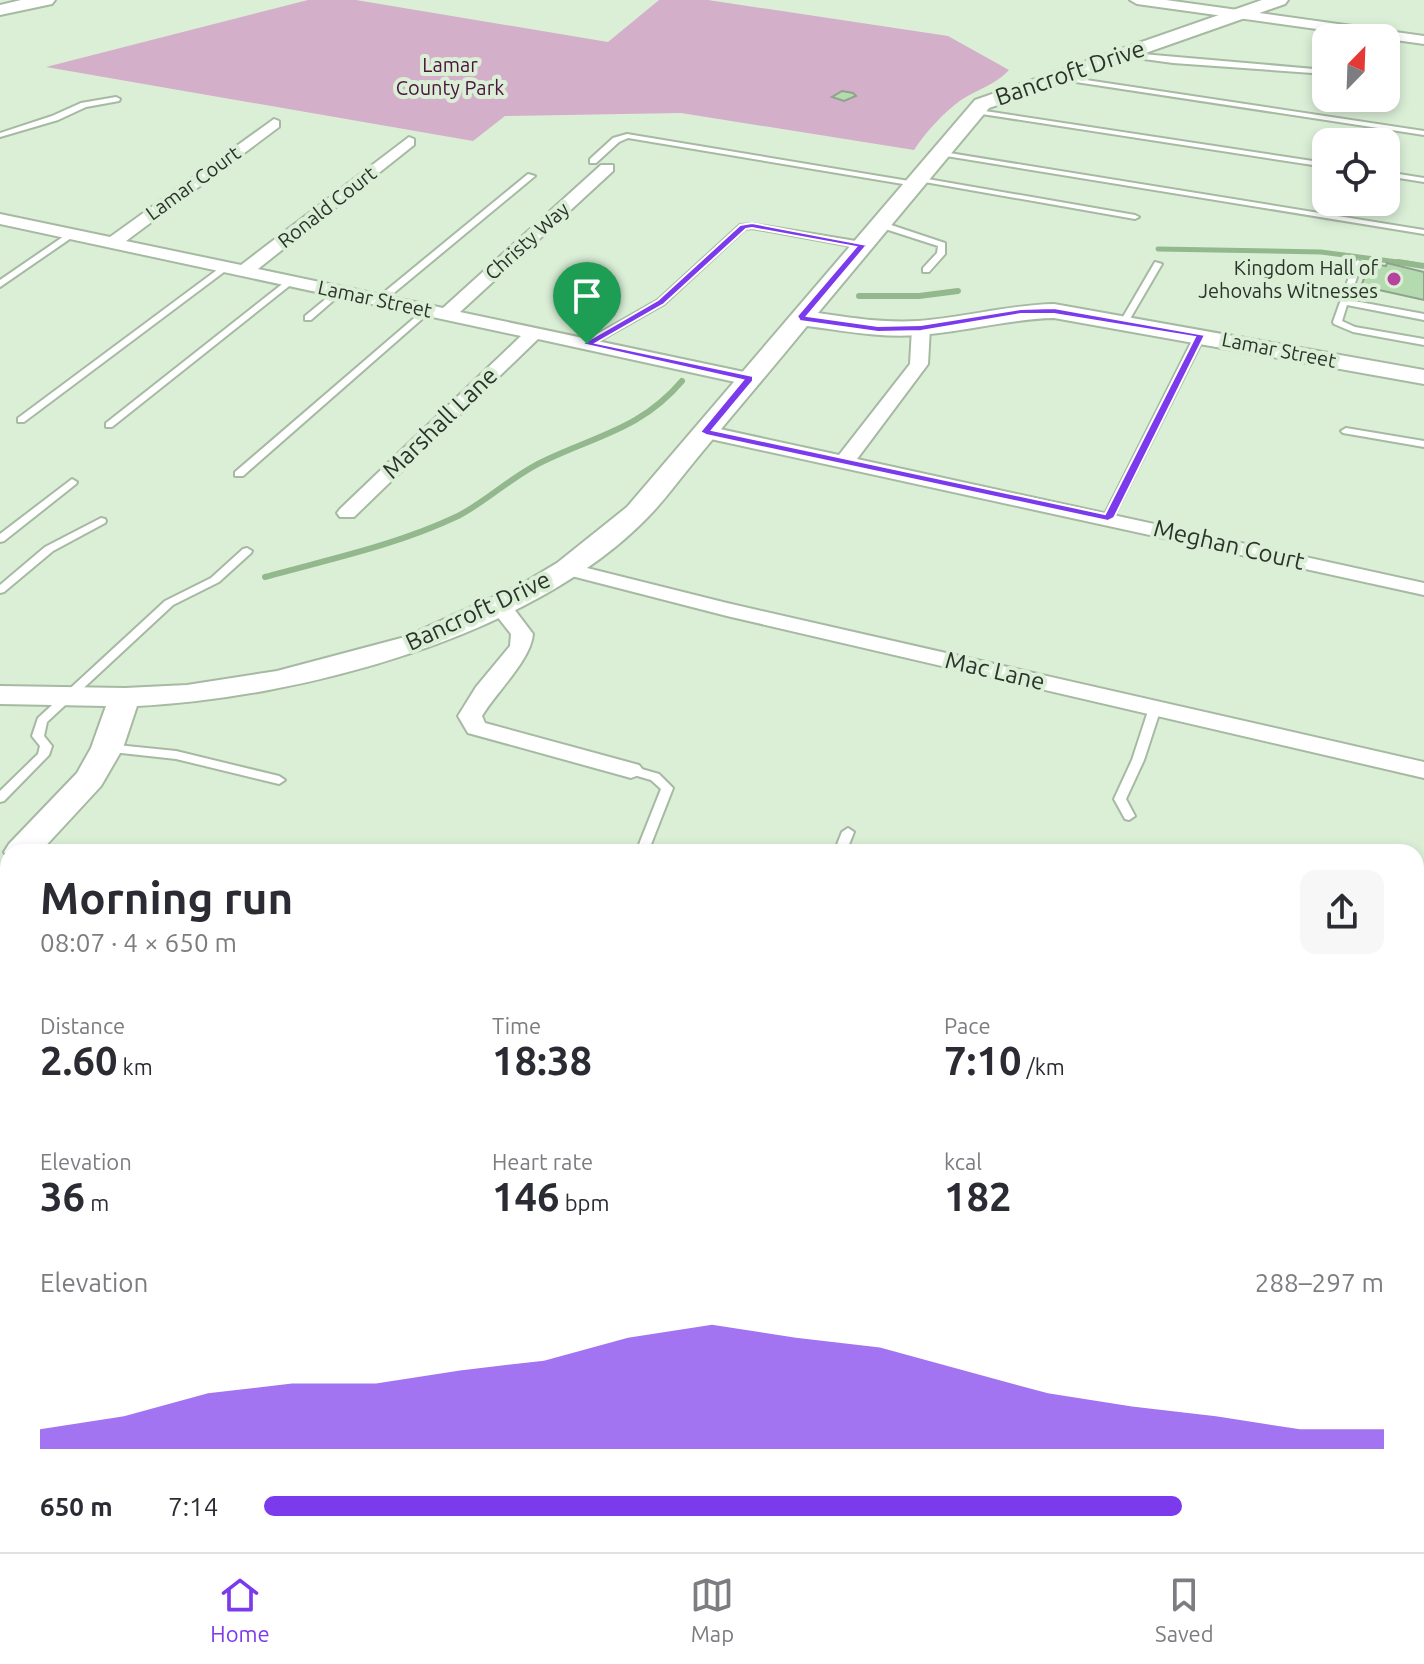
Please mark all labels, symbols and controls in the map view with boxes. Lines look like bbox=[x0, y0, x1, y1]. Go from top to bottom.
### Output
north arrow bbox=[1312, 24, 1400, 112]
map controls bbox=[1312, 24, 1400, 216]
street label: Bancroft Drive bbox=[992, 34, 1148, 111]
park label: Lamar County Park bbox=[396, 53, 504, 99]
button: locate bbox=[1312, 128, 1400, 216]
street label: Lamar Court bbox=[141, 141, 244, 225]
street label: Ronald Court bbox=[273, 161, 380, 252]
street label: Christy Way bbox=[480, 197, 574, 284]
place label: Kingdom Hall of Jehovahs Witnesses bbox=[1198, 256, 1378, 302]
pin bbox=[553, 262, 621, 344]
marker: Kingdom Hall of Jehovahs Witnesses bbox=[1385, 270, 1403, 288]
icon: arrive bbox=[565, 274, 609, 318]
street label: Lamar Street bbox=[316, 275, 434, 322]
street label: Lamar Street bbox=[1220, 327, 1338, 372]
street label: Marshall Lane bbox=[377, 361, 502, 484]
street label: Meghan Court bbox=[1151, 514, 1308, 575]
street label: Bancroft Drive bbox=[401, 565, 554, 656]
street label: Mac Lane bbox=[943, 646, 1048, 695]
button: share bbox=[1300, 870, 1384, 954]
text: Morning run bbox=[40, 873, 293, 922]
text: 08:07 · 4 × 650 m bbox=[40, 928, 237, 957]
text: Distance bbox=[40, 1013, 125, 1038]
text: Time bbox=[492, 1013, 541, 1038]
text: Pace bbox=[944, 1013, 991, 1038]
text: 2.60 bbox=[40, 1038, 118, 1083]
text: 18:38 bbox=[492, 1038, 592, 1083]
text: 7:10 bbox=[944, 1038, 1022, 1083]
text: km bbox=[118, 1054, 153, 1079]
text: /km bbox=[1022, 1054, 1065, 1079]
text: Elevation bbox=[40, 1149, 132, 1174]
text: Heart rate bbox=[492, 1149, 593, 1174]
text: kcal bbox=[944, 1149, 982, 1174]
text: 36 bbox=[40, 1174, 85, 1219]
text: 146 bbox=[492, 1174, 560, 1219]
text: 182 bbox=[944, 1174, 1012, 1219]
text: m bbox=[85, 1190, 109, 1215]
text: bpm bbox=[560, 1190, 609, 1215]
text: Elevation bbox=[40, 1268, 148, 1297]
text: 288–297 m bbox=[1255, 1268, 1384, 1297]
text: 650 m bbox=[40, 1492, 113, 1521]
text: 7:14 bbox=[168, 1492, 218, 1521]
tab: Home bbox=[210, 1573, 270, 1646]
tab: Map bbox=[690, 1573, 734, 1646]
tab: Saved bbox=[1155, 1573, 1214, 1646]

